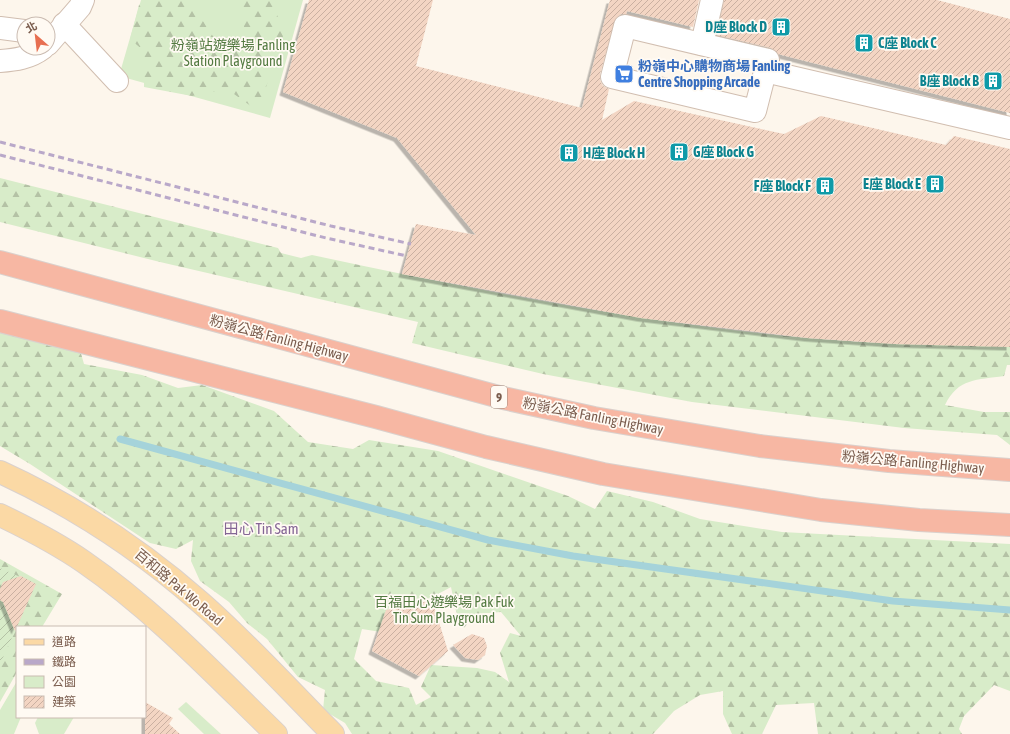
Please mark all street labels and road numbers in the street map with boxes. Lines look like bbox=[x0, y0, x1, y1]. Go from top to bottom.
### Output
street label: 粉嶺公路 Fanling Highway bbox=[208, 312, 350, 364]
road number: 9 bbox=[491, 386, 507, 408]
street label: 粉嶺公路 Fanling Highway bbox=[521, 395, 665, 438]
street label: 粉嶺公路 Fanling Highway bbox=[841, 448, 985, 476]
street label: 百和路 Pak Wo Road bbox=[132, 546, 226, 628]

